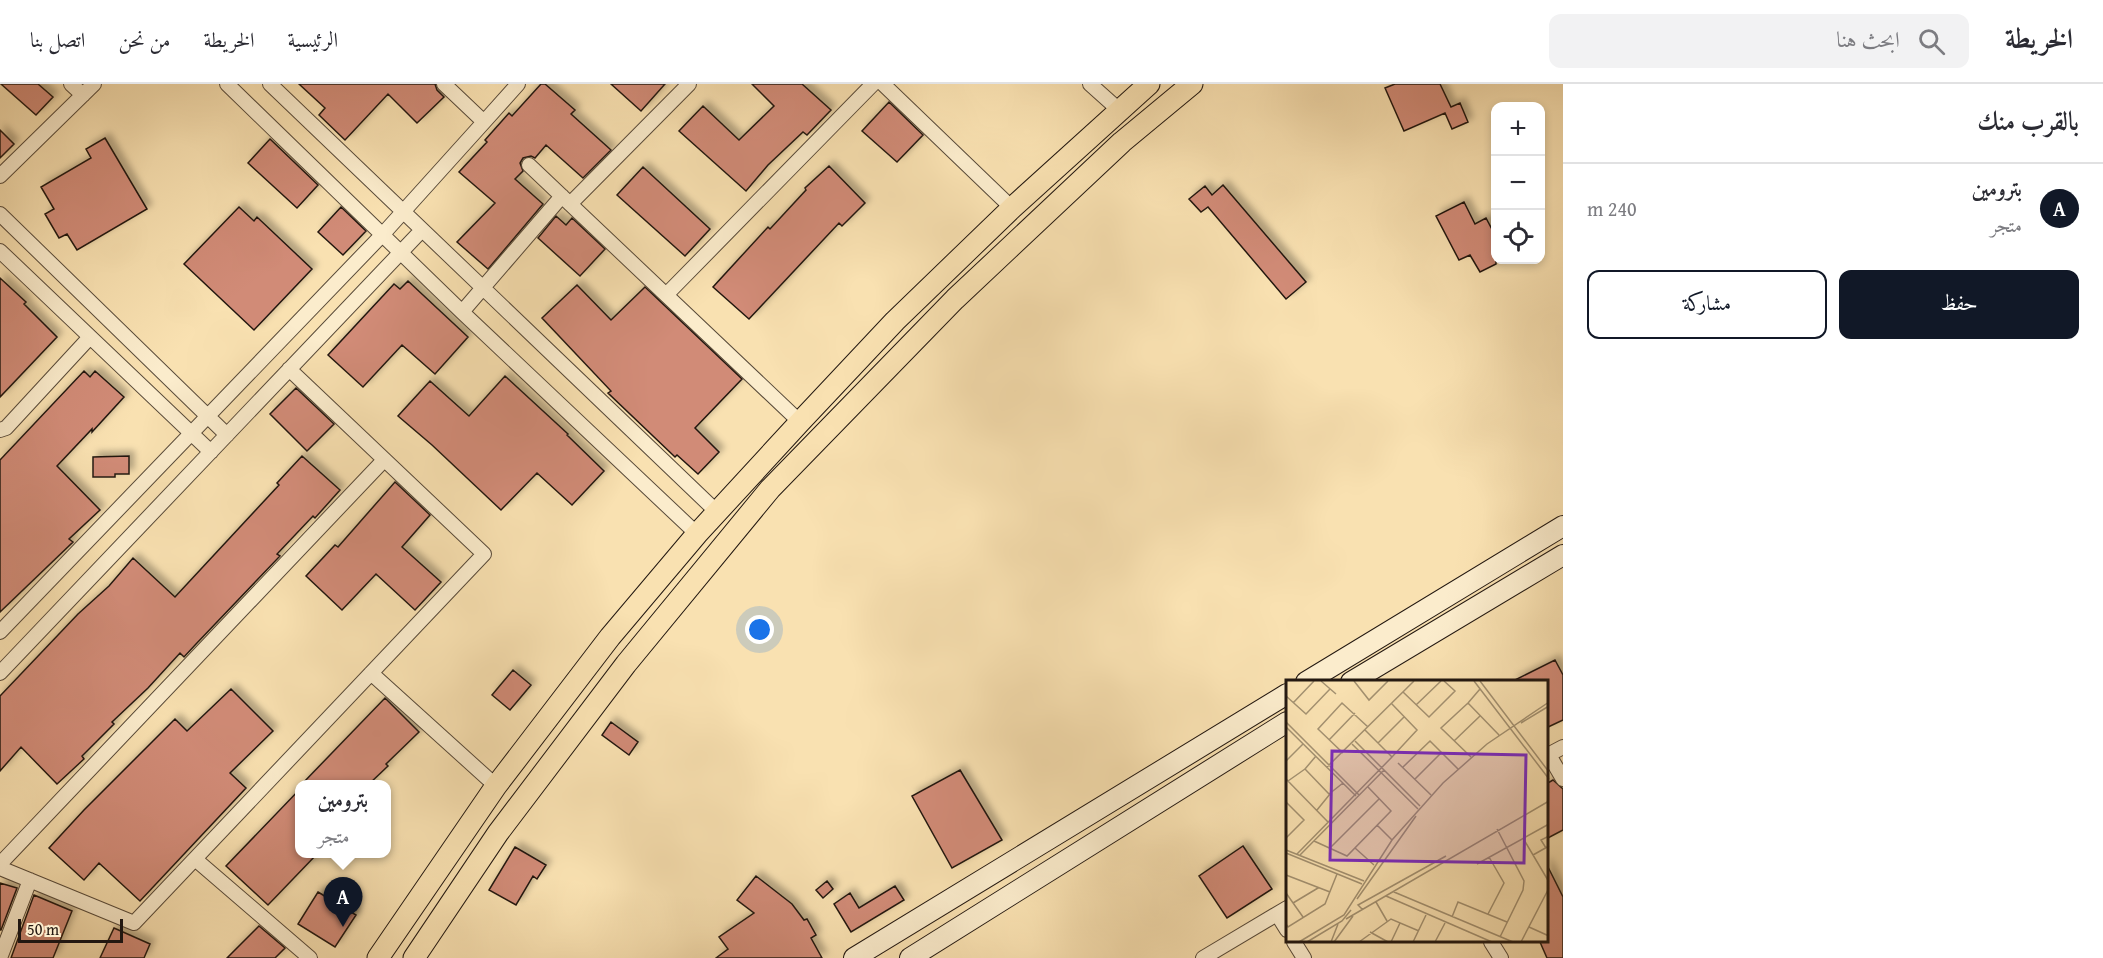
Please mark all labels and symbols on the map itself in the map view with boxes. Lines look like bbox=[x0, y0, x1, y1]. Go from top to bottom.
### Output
your location bbox=[745, 615, 774, 644]
inset map bbox=[1286, 680, 1548, 943]
pin: A bbox=[324, 878, 362, 927]
scale bar bbox=[18, 916, 123, 944]

